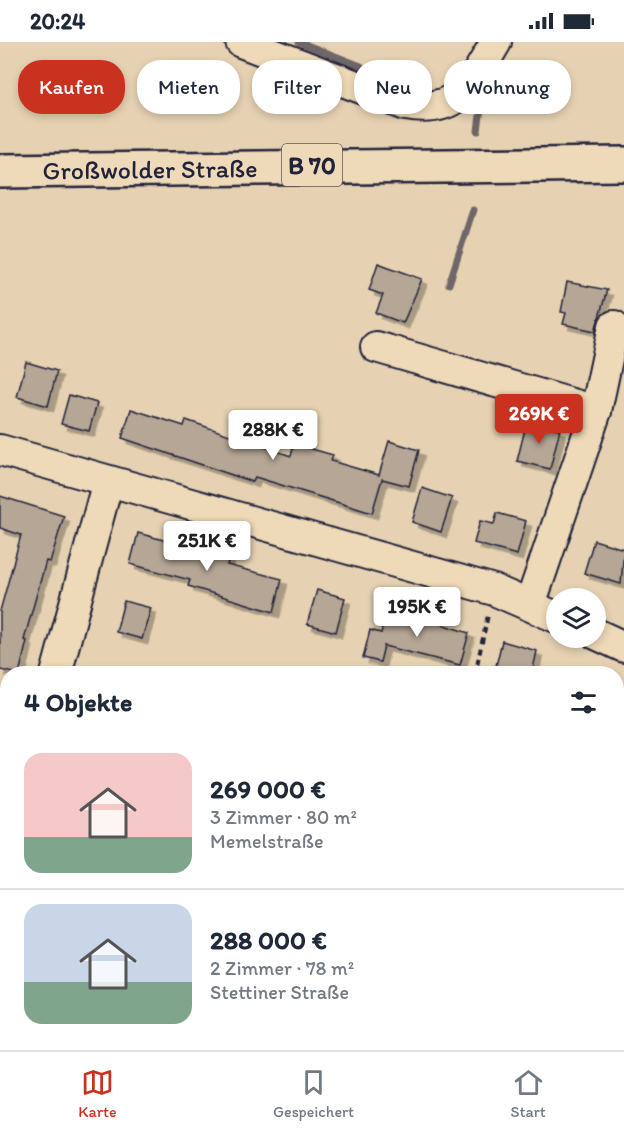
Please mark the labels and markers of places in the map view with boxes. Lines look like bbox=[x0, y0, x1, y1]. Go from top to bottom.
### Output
pin: 269K € bbox=[490, 394, 588, 445]
pin: 288K € bbox=[224, 410, 322, 461]
pin: 251K € bbox=[158, 521, 256, 572]
pin: 195K € bbox=[368, 587, 466, 638]

